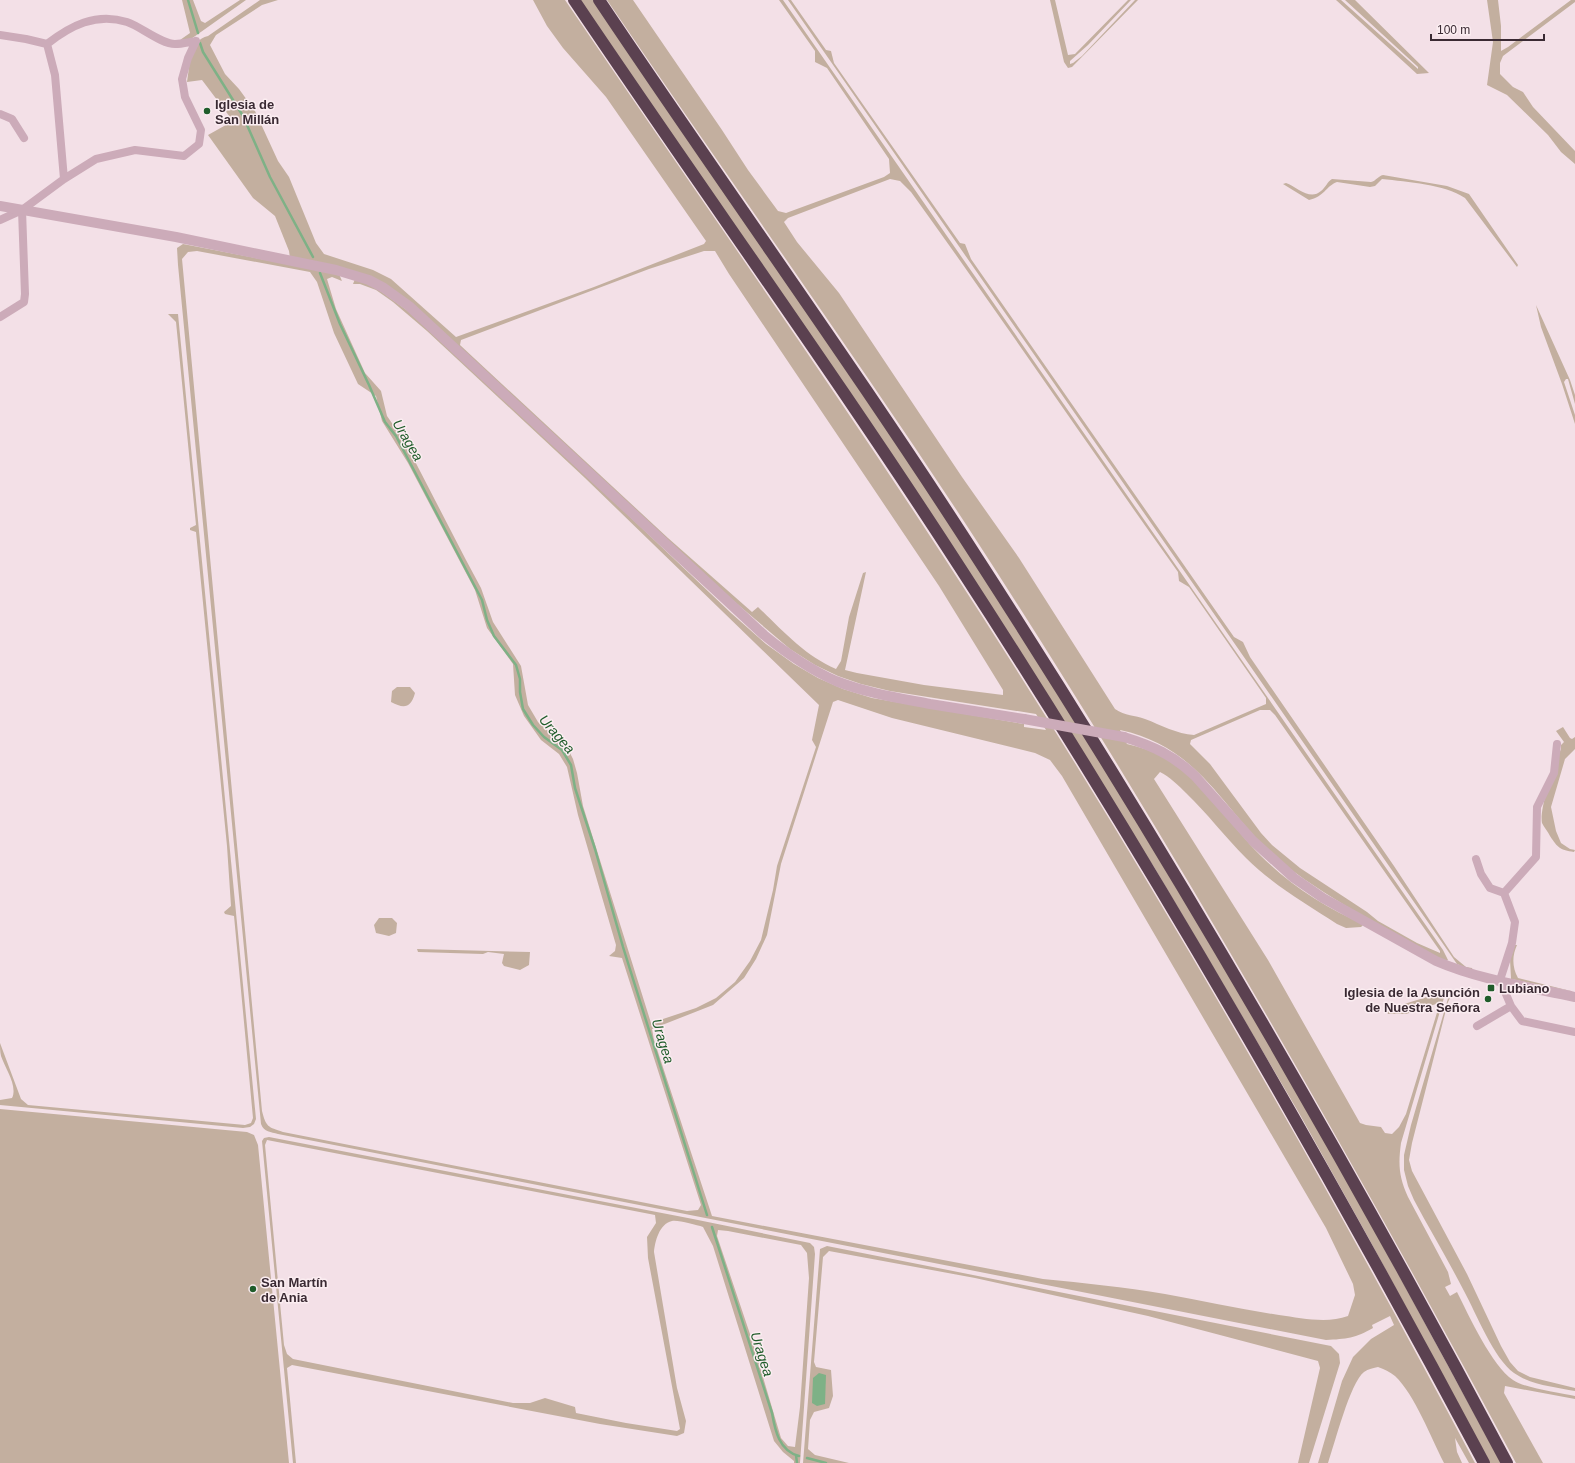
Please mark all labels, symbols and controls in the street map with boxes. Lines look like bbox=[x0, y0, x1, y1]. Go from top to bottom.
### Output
scale bar bbox=[1431, 16, 1544, 42]
text: 100 m bbox=[1437, 23, 1470, 37]
place label: Iglesia de San Millán bbox=[215, 97, 279, 127]
marker: Iglesia de San Millán bbox=[202, 106, 212, 116]
water label: Uragea bbox=[389, 416, 427, 464]
water label: Uragea bbox=[536, 711, 578, 757]
place label: Lubiano bbox=[1499, 981, 1550, 996]
marker: Lubiano bbox=[1486, 983, 1496, 993]
place label: Iglesia de la Asunción de Nuestra Señora bbox=[1344, 985, 1481, 1015]
marker: Iglesia de la Asunción de Nuestra Señora bbox=[1483, 994, 1493, 1004]
water label: Uragea bbox=[649, 1017, 677, 1065]
place label: San Martín de Ania bbox=[261, 1275, 328, 1305]
marker: San Martín de Ania bbox=[248, 1284, 258, 1294]
water label: Uragea bbox=[747, 1330, 777, 1379]

